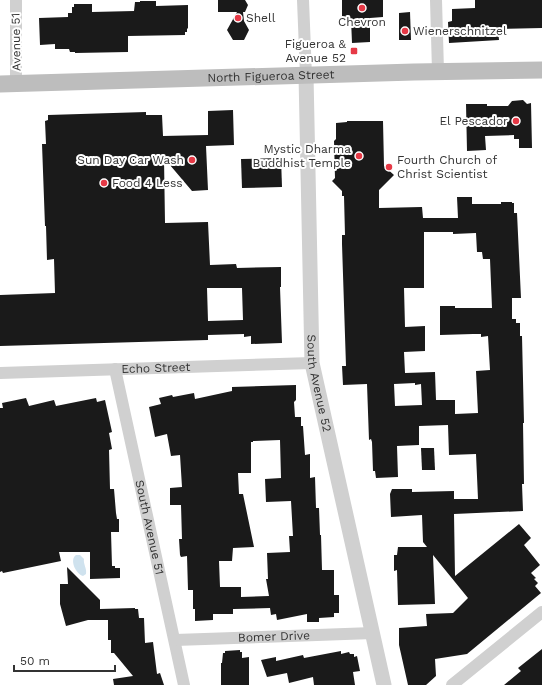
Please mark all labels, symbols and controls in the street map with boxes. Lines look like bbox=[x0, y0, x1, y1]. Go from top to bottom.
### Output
marker: Chevron bbox=[357, 3, 367, 13]
place label: Shell bbox=[246, 11, 276, 25]
street label: Avenue 51 bbox=[8, 13, 24, 71]
marker: Shell bbox=[233, 13, 243, 23]
place label: Chevron bbox=[338, 15, 386, 29]
place label: Wienerschnitzel bbox=[413, 24, 507, 38]
marker: Wienerschnitzel bbox=[400, 26, 410, 36]
place label: Figueroa & Avenue 52 bbox=[285, 37, 347, 65]
marker: Figueroa & Avenue 52 bbox=[349, 46, 359, 56]
street label: North Figueroa Street bbox=[207, 67, 335, 85]
place label: El Pescador bbox=[439, 114, 508, 128]
marker: El Pescador bbox=[511, 116, 521, 126]
place label: Mystic Dharma Buddhist Temple bbox=[253, 142, 351, 170]
marker: Mystic Dharma Buddhist Temple bbox=[354, 151, 364, 161]
place label: Sun Day Car Wash bbox=[77, 153, 184, 167]
place label: Fourth Church of Christ Scientist bbox=[397, 153, 497, 181]
marker: Sun Day Car Wash bbox=[187, 155, 197, 165]
marker: Fourth Church of Christ Scientist bbox=[384, 162, 394, 172]
place label: Food 4 Less bbox=[112, 176, 183, 190]
marker: Food 4 Less bbox=[99, 178, 109, 188]
street label: South Avenue 52 bbox=[304, 334, 334, 433]
street label: Echo Street bbox=[121, 360, 191, 376]
street label: South Avenue 51 bbox=[132, 479, 167, 576]
street label: Bomer Drive bbox=[238, 628, 310, 645]
scale bar bbox=[14, 647, 115, 673]
text: 50 m bbox=[20, 654, 50, 668]

